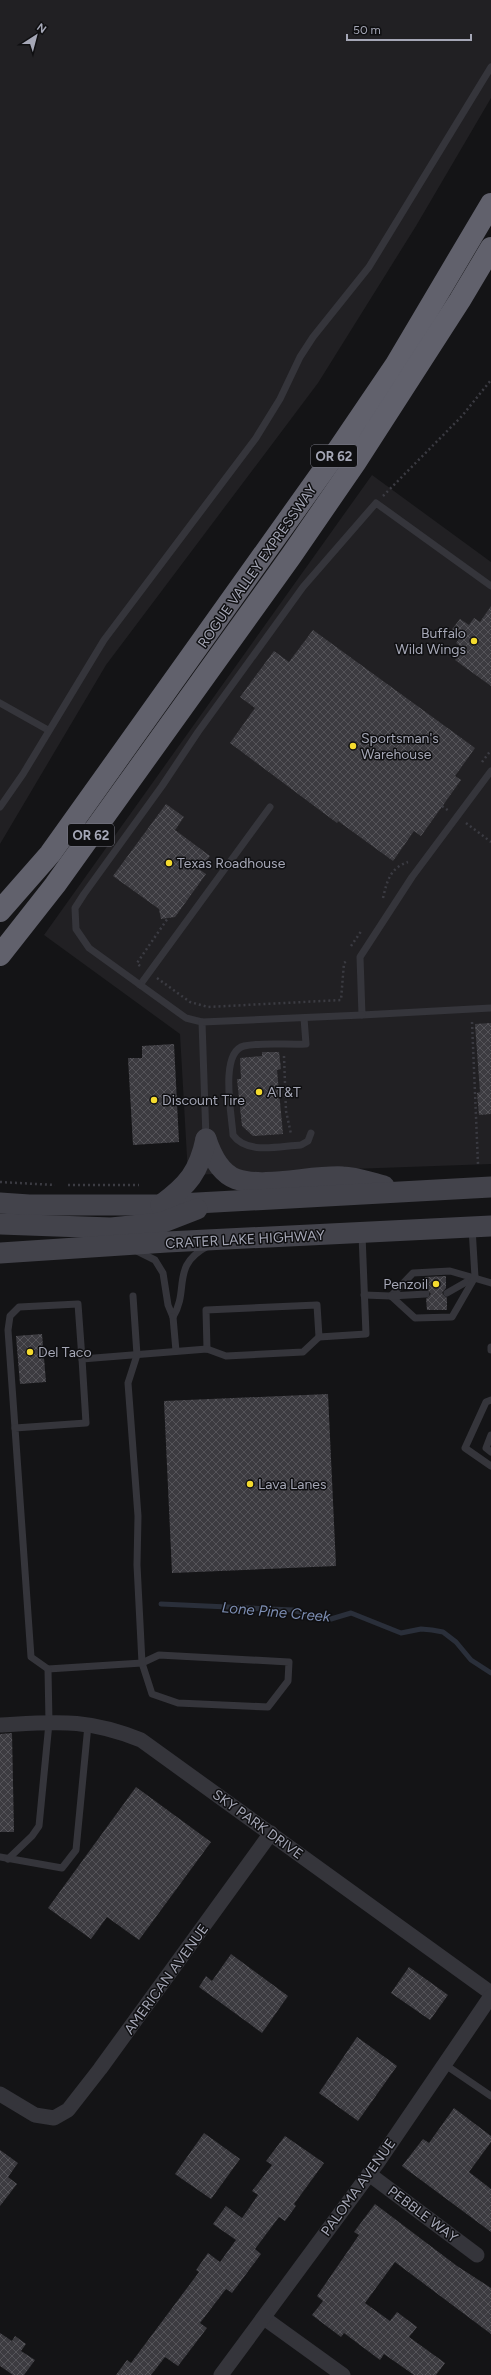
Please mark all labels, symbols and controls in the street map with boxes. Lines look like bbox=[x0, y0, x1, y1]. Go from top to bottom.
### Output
north arrow bbox=[16, 16, 56, 56]
scale bar bbox=[347, 16, 471, 42]
text: N bbox=[34, 21, 49, 36]
text: 50 m bbox=[353, 23, 381, 37]
road number: OR 62 bbox=[311, 445, 357, 467]
street label: ROGUE VALLEY EXPRESSWAY bbox=[194, 481, 321, 651]
place label: Buffalo Wild Wings bbox=[395, 625, 466, 658]
marker: Buffalo Wild Wings bbox=[469, 636, 479, 646]
place label: Sportsman's Warehouse bbox=[361, 730, 439, 763]
marker: Sportsman's Warehouse bbox=[348, 741, 358, 751]
road number: OR 62 bbox=[68, 824, 114, 846]
place label: Texas Roadhouse bbox=[177, 855, 286, 872]
marker: Texas Roadhouse bbox=[164, 858, 174, 868]
place label: AT&T bbox=[267, 1084, 301, 1101]
marker: AT&T bbox=[254, 1087, 264, 1097]
place label: Discount Tire bbox=[162, 1092, 245, 1109]
marker: Discount Tire bbox=[149, 1095, 159, 1105]
street label: CRATER LAKE HIGHWAY bbox=[165, 1227, 326, 1252]
place label: Penzoil bbox=[383, 1276, 428, 1293]
marker: Penzoil bbox=[431, 1279, 441, 1289]
place label: Del Taco bbox=[38, 1344, 92, 1361]
marker: Del Taco bbox=[25, 1347, 35, 1357]
place label: Lava Lanes bbox=[258, 1476, 326, 1493]
marker: Lava Lanes bbox=[245, 1479, 255, 1489]
water label: Lone Pine Creek bbox=[221, 1598, 332, 1626]
street label: SKY PARK DRIVE bbox=[209, 1786, 306, 1863]
street label: AMERICAN AVENUE bbox=[121, 1921, 212, 2038]
street label: PALOMA AVENUE bbox=[317, 2135, 399, 2239]
street label: PEBBLE WAY bbox=[384, 2183, 462, 2247]

